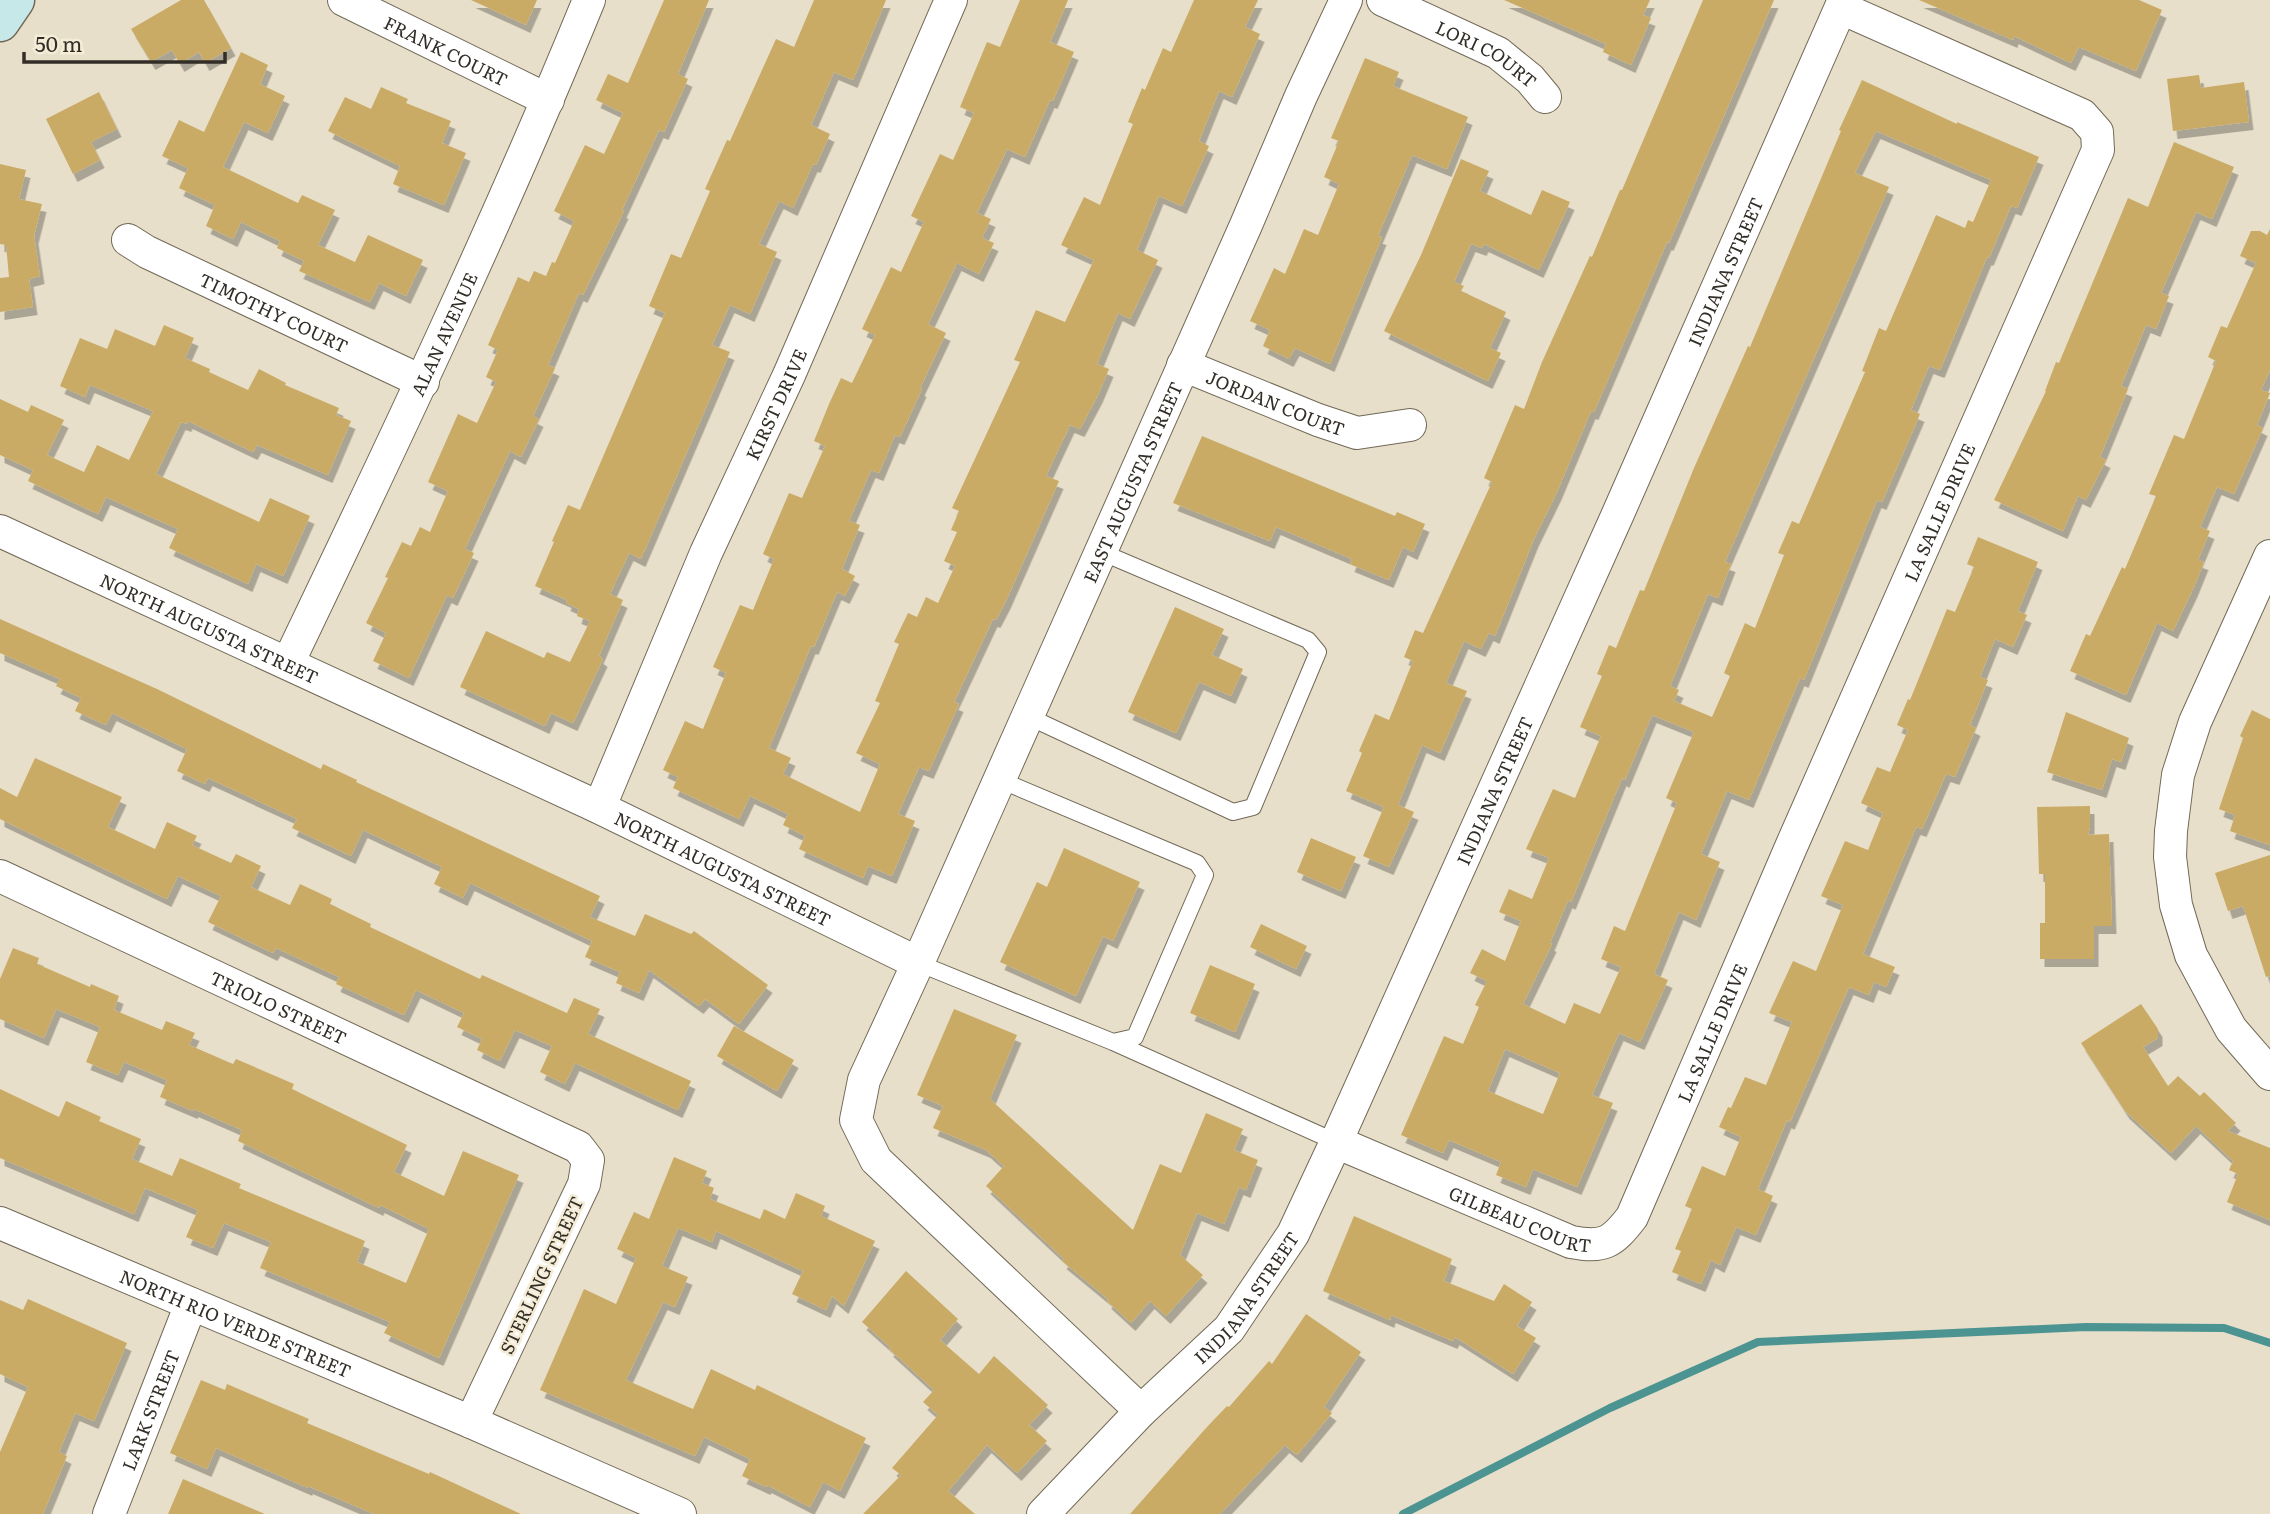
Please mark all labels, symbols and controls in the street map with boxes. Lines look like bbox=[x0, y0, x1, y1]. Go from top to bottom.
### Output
street label: FRANK COURT bbox=[380, 8, 513, 92]
street label: LORI COURT bbox=[1432, 13, 1543, 94]
scale bar bbox=[24, 21, 226, 65]
text: 50 m bbox=[35, 27, 82, 58]
street label: INDIANA STREET bbox=[1680, 193, 1769, 350]
street label: TIMOTHY COURT bbox=[195, 265, 353, 359]
street label: ALAN AVENUE bbox=[403, 267, 483, 400]
street label: KIRST DRIVE bbox=[738, 344, 813, 464]
street label: JORDAN COURT bbox=[1202, 362, 1349, 442]
street label: EAST AUGUSTA STREET bbox=[1075, 377, 1188, 587]
street label: LA SALLE DRIVE bbox=[1896, 438, 1981, 585]
street label: NORTH AUGUSTA STREET bbox=[96, 566, 323, 690]
street label: INDIANA STREET bbox=[1449, 712, 1539, 869]
street label: NORTH AUGUSTA STREET bbox=[610, 804, 836, 932]
street label: LA SALLE DRIVE bbox=[1670, 959, 1753, 1106]
street label: TRIOLO STREET bbox=[206, 963, 352, 1050]
street label: GILBEAU COURT bbox=[1445, 1178, 1593, 1258]
street label: STERLING STREET bbox=[493, 1192, 589, 1358]
street label: INDIANA STREET bbox=[1187, 1226, 1305, 1369]
street label: NORTH RIO VERDE STREET bbox=[116, 1262, 356, 1384]
street label: LARK STREET bbox=[114, 1345, 185, 1474]

